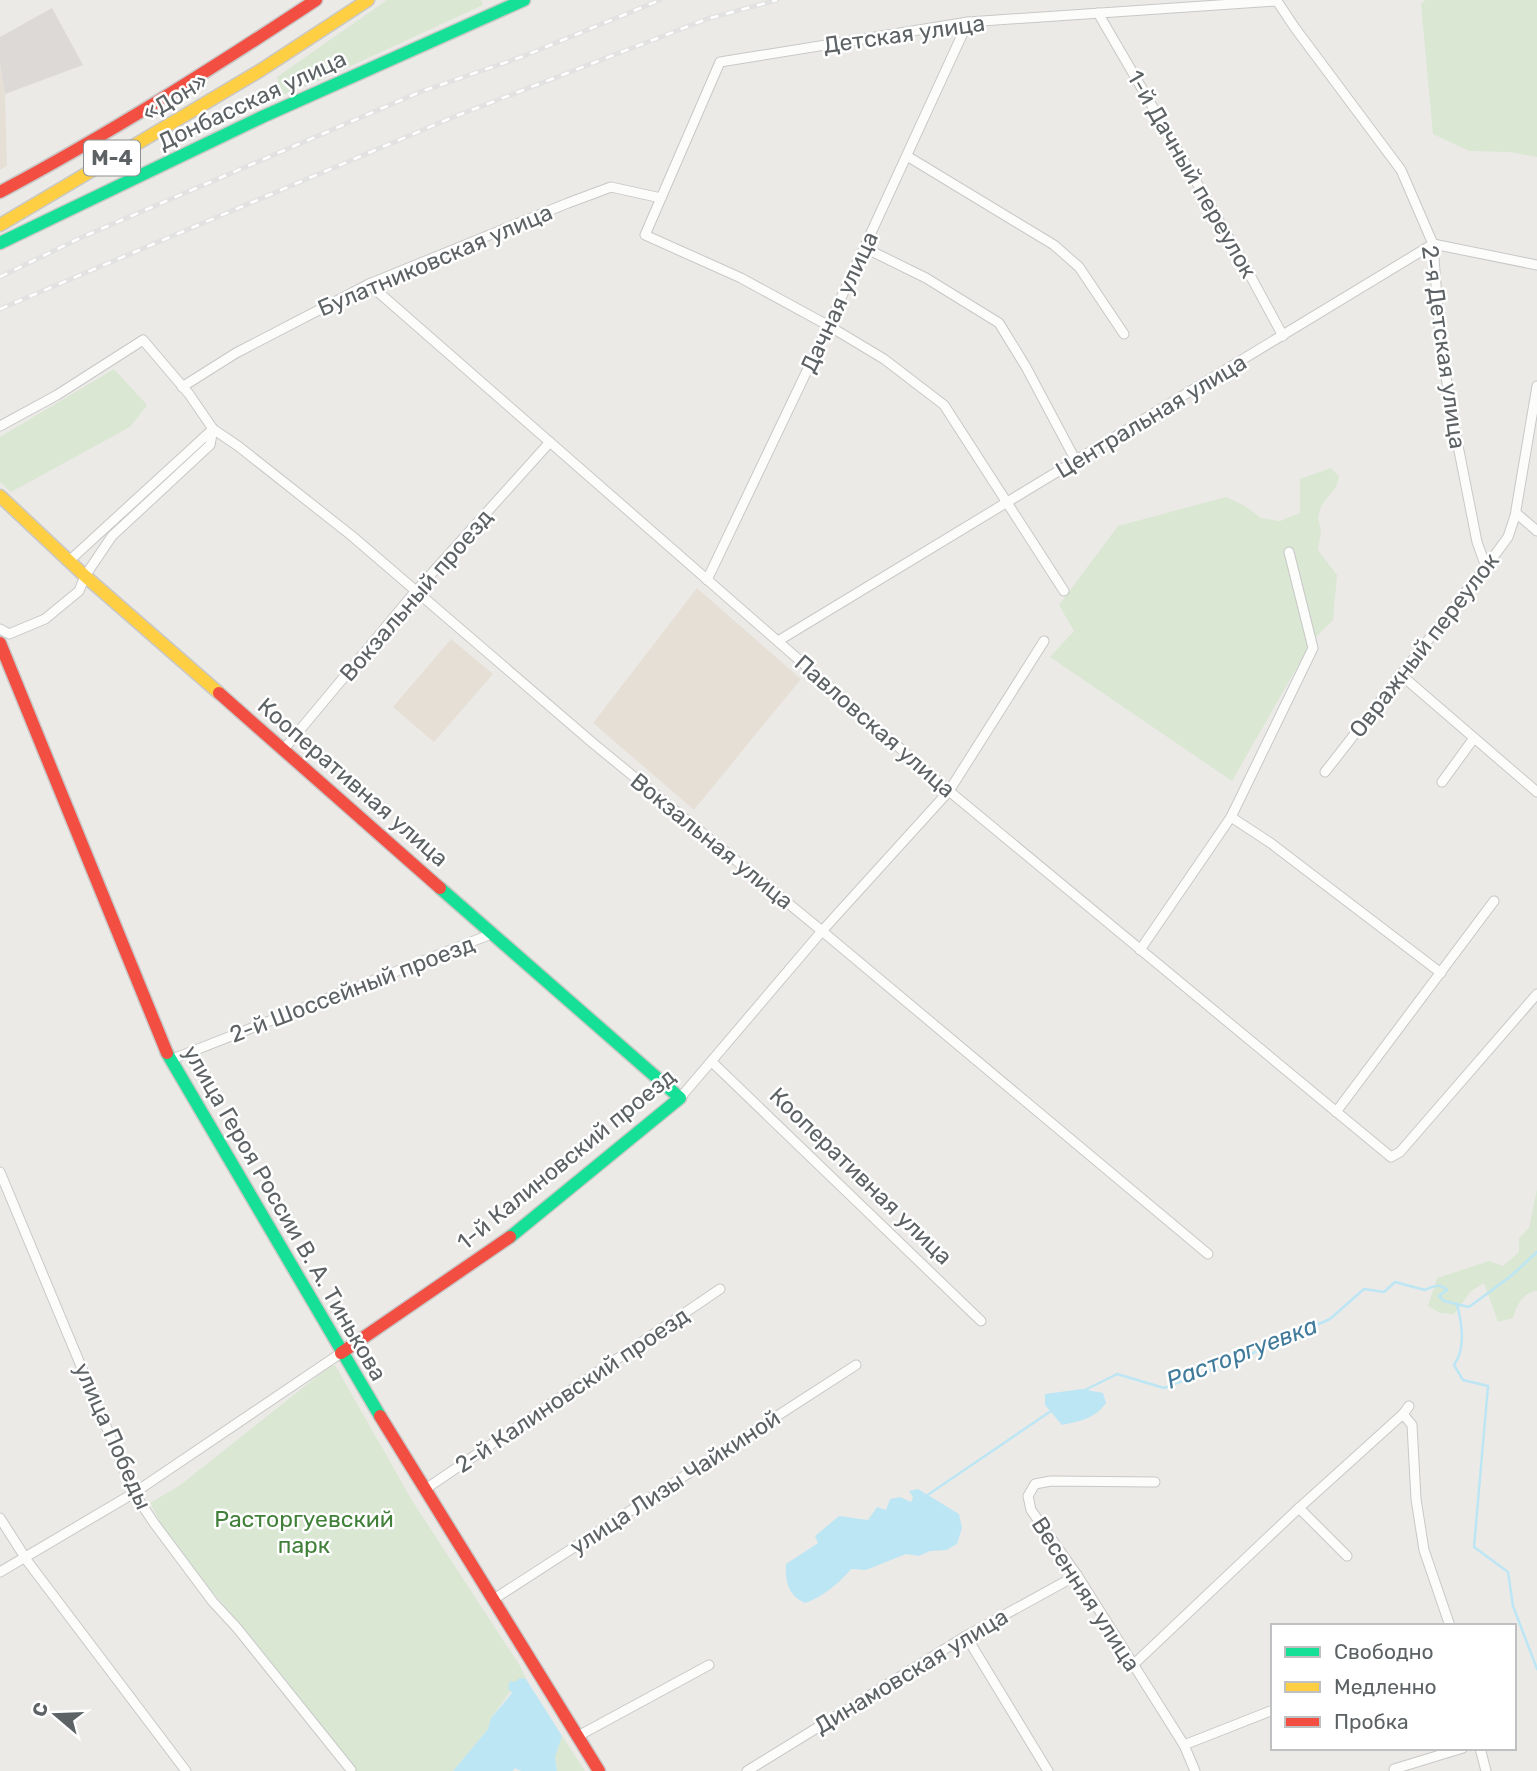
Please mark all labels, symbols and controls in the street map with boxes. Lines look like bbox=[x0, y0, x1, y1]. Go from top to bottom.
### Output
street label: Детская улица bbox=[821, 9, 987, 59]
street label: Донбасская улица bbox=[154, 44, 350, 156]
street label: 1-й Дачный переулок bbox=[1121, 65, 1263, 283]
street label: «Дон» bbox=[137, 67, 213, 127]
road number: М-4 bbox=[84, 140, 140, 176]
street label: Булатниковская улица bbox=[313, 198, 557, 322]
street label: Дачная улица bbox=[794, 227, 884, 377]
street label: 2-я Детская улица bbox=[1416, 243, 1472, 451]
street label: Центральная улица bbox=[1050, 348, 1252, 484]
street label: Вокзальный проезд bbox=[334, 503, 499, 687]
street label: Овражный переулок bbox=[1343, 547, 1505, 743]
street label: Павловская улица bbox=[789, 649, 961, 803]
street label: Кооперативная улица bbox=[252, 692, 454, 872]
street label: Вокзальная улица bbox=[625, 767, 799, 915]
street label: 2-й Шоссейный проезд bbox=[226, 929, 479, 1049]
street label: улица Героя России В. А. Тинькова bbox=[177, 1040, 393, 1386]
street label: 1-й Калиновский проезд bbox=[451, 1062, 681, 1256]
street label: Кооперативная улица bbox=[764, 1082, 958, 1270]
street label: 2-й Калиновский проезд bbox=[450, 1301, 695, 1479]
water label: Расторгуевка bbox=[1162, 1311, 1322, 1395]
street label: улица Победы bbox=[68, 1358, 158, 1514]
street label: улица Лизы Чайкиной bbox=[565, 1404, 785, 1560]
park label: Расторгуевский парк bbox=[214, 1505, 394, 1559]
street label: Весенняя улица bbox=[1026, 1511, 1146, 1677]
street label: Динамовская улица bbox=[809, 1602, 1013, 1740]
legend bbox=[1271, 1624, 1516, 1750]
text: Свободно bbox=[1334, 1639, 1434, 1664]
text: Медленно bbox=[1334, 1674, 1437, 1699]
north arrow bbox=[21, 1680, 91, 1750]
text: С bbox=[27, 1700, 53, 1720]
text: Пробка bbox=[1334, 1709, 1409, 1734]

